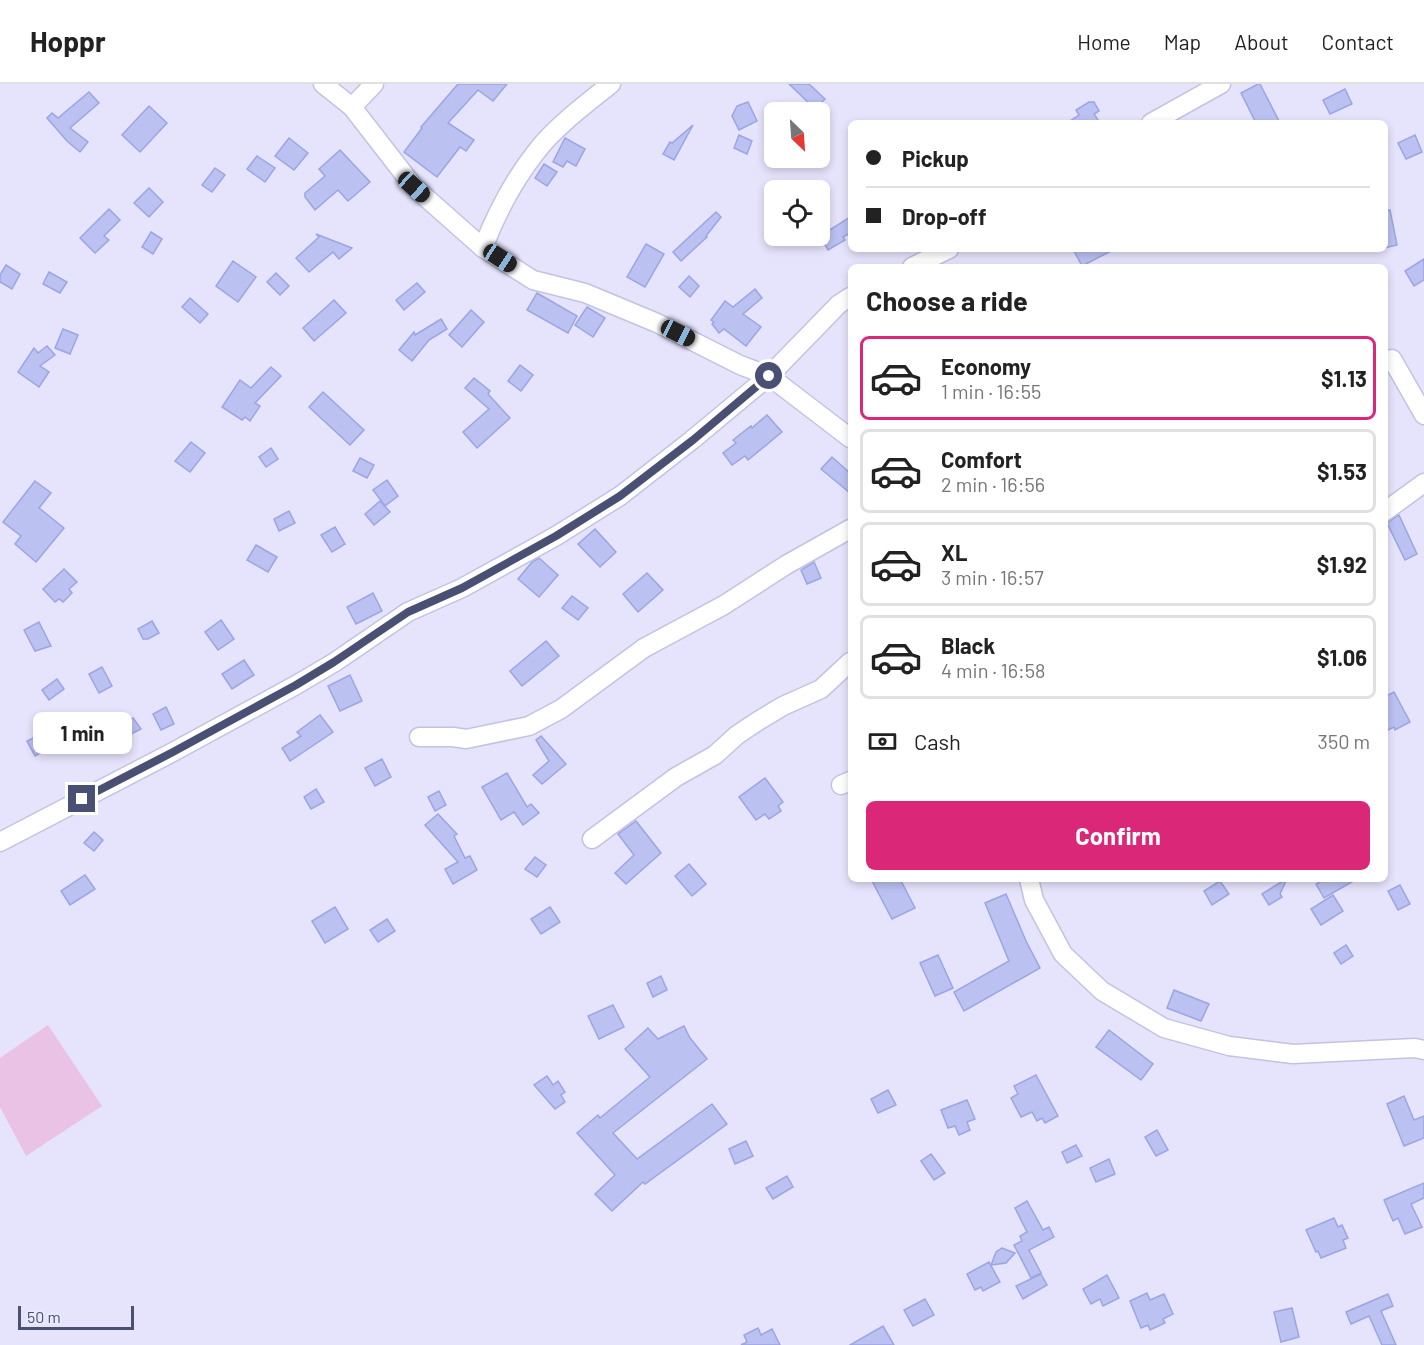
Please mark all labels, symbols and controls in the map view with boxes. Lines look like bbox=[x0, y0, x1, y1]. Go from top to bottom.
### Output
text: Hoppr bbox=[30, 24, 106, 58]
text: Home bbox=[1077, 29, 1131, 54]
text: Map bbox=[1164, 29, 1201, 54]
text: About bbox=[1234, 29, 1289, 54]
text: Contact bbox=[1322, 29, 1394, 54]
north arrow bbox=[764, 102, 830, 168]
map controls bbox=[764, 102, 830, 246]
text: Pickup bbox=[902, 145, 969, 171]
car bbox=[395, 168, 433, 206]
button: locate bbox=[764, 180, 830, 246]
text: Drop-off bbox=[902, 203, 986, 229]
car bbox=[480, 241, 520, 275]
text: Choose a ride bbox=[866, 284, 1028, 316]
car bbox=[658, 317, 698, 349]
icon: car bbox=[869, 351, 923, 405]
text: Economy bbox=[941, 353, 1031, 379]
route start bbox=[755, 362, 782, 389]
text: $1.13 bbox=[1321, 365, 1367, 391]
text: 1 min · 16:55 bbox=[941, 379, 1041, 403]
icon: car bbox=[869, 444, 923, 498]
text: Comfort bbox=[941, 446, 1022, 472]
text: $1.53 bbox=[1317, 458, 1367, 484]
text: 2 min · 16:56 bbox=[941, 472, 1045, 496]
icon: car bbox=[869, 537, 923, 591]
text: XL bbox=[941, 539, 967, 565]
text: $1.92 bbox=[1317, 551, 1367, 577]
text: 3 min · 16:57 bbox=[941, 565, 1044, 589]
icon: car bbox=[869, 630, 923, 684]
text: Black bbox=[941, 632, 995, 658]
text: $1.06 bbox=[1317, 644, 1367, 670]
text: 4 min · 16:58 bbox=[941, 658, 1045, 682]
callout: 1 min bbox=[32, 712, 132, 754]
text: 1 min bbox=[61, 721, 104, 745]
icon: cash bbox=[866, 725, 899, 758]
text: Cash bbox=[914, 728, 961, 754]
text: 350 m bbox=[1318, 729, 1370, 753]
route end bbox=[68, 785, 95, 812]
button: Confirm bbox=[866, 801, 1370, 870]
scale bar bbox=[18, 1303, 134, 1330]
text: 50 m bbox=[27, 1307, 61, 1326]

